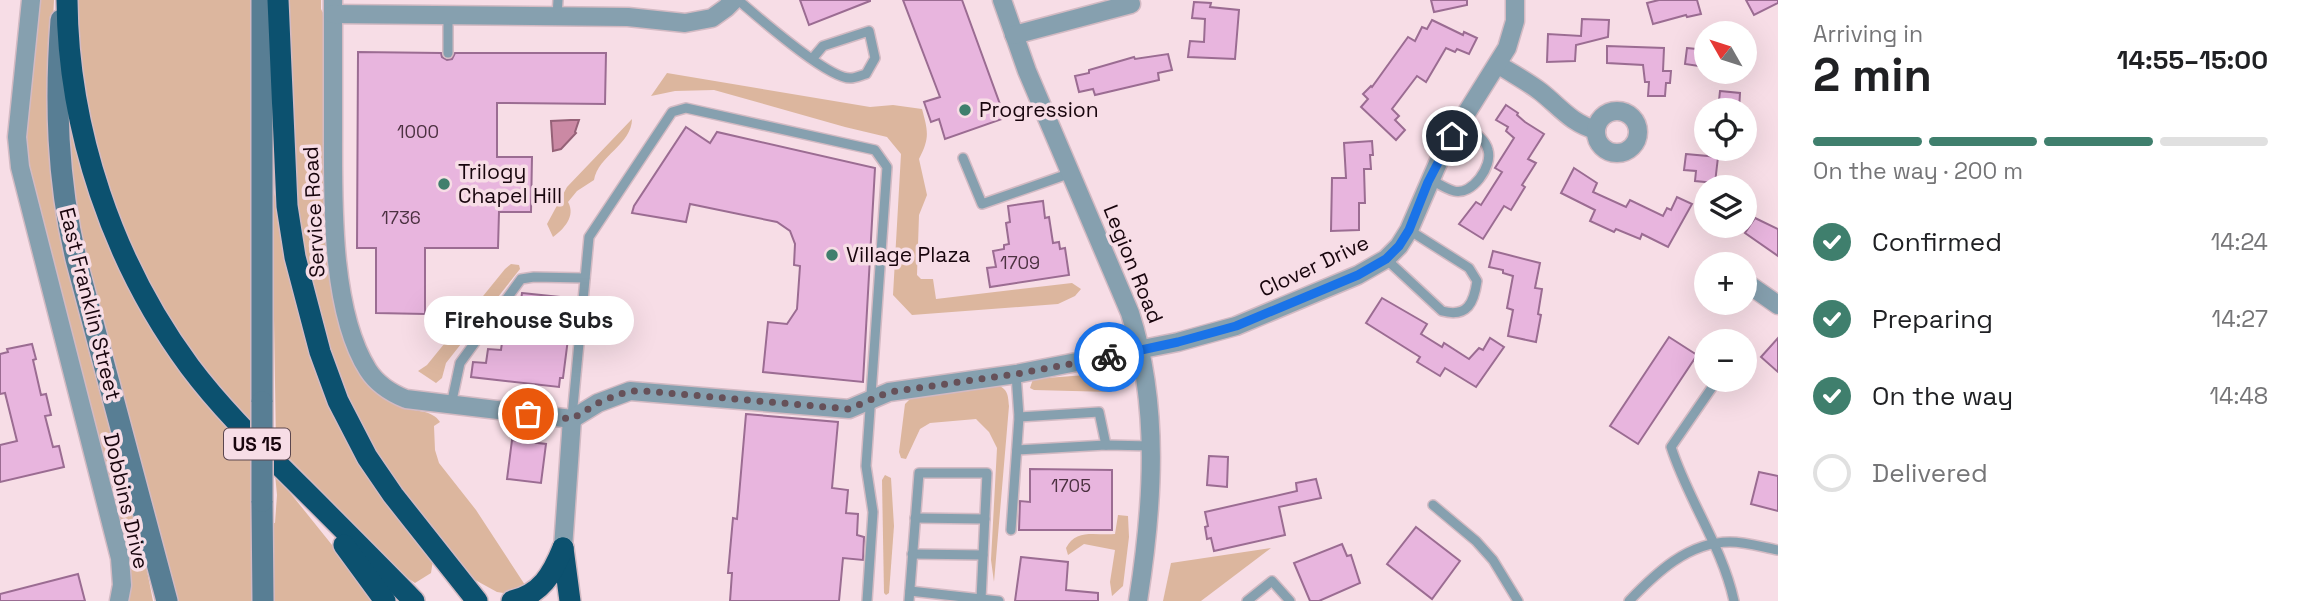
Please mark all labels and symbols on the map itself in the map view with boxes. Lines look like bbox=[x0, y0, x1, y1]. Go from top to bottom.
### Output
north arrow bbox=[1694, 21, 1757, 84]
place label: Progression bbox=[979, 96, 1099, 123]
marker: Progression bbox=[957, 102, 973, 118]
pin bbox=[1422, 106, 1482, 166]
house number: 1000 bbox=[397, 120, 439, 143]
street label: Service Road bbox=[297, 146, 330, 278]
place label: Trilogy Chapel Hill bbox=[458, 158, 562, 209]
marker: Trilogy Chapel Hill bbox=[436, 176, 452, 192]
street label: Legion Road bbox=[1097, 201, 1169, 327]
street label: East Franklin Street bbox=[53, 205, 127, 403]
house number: 1736 bbox=[381, 206, 421, 229]
street label: Clover Drive bbox=[1255, 228, 1373, 303]
place label: Village Plaza bbox=[846, 241, 970, 268]
marker: Village Plaza bbox=[824, 247, 840, 263]
house number: 1709 bbox=[1000, 251, 1040, 274]
callout: Firehouse Subs bbox=[423, 295, 633, 344]
courier bbox=[1074, 322, 1144, 392]
pin bbox=[498, 384, 558, 444]
road number: US 15 bbox=[224, 428, 290, 460]
street label: Dobbins Drive bbox=[98, 430, 155, 572]
house number: 1705 bbox=[1051, 474, 1091, 497]

